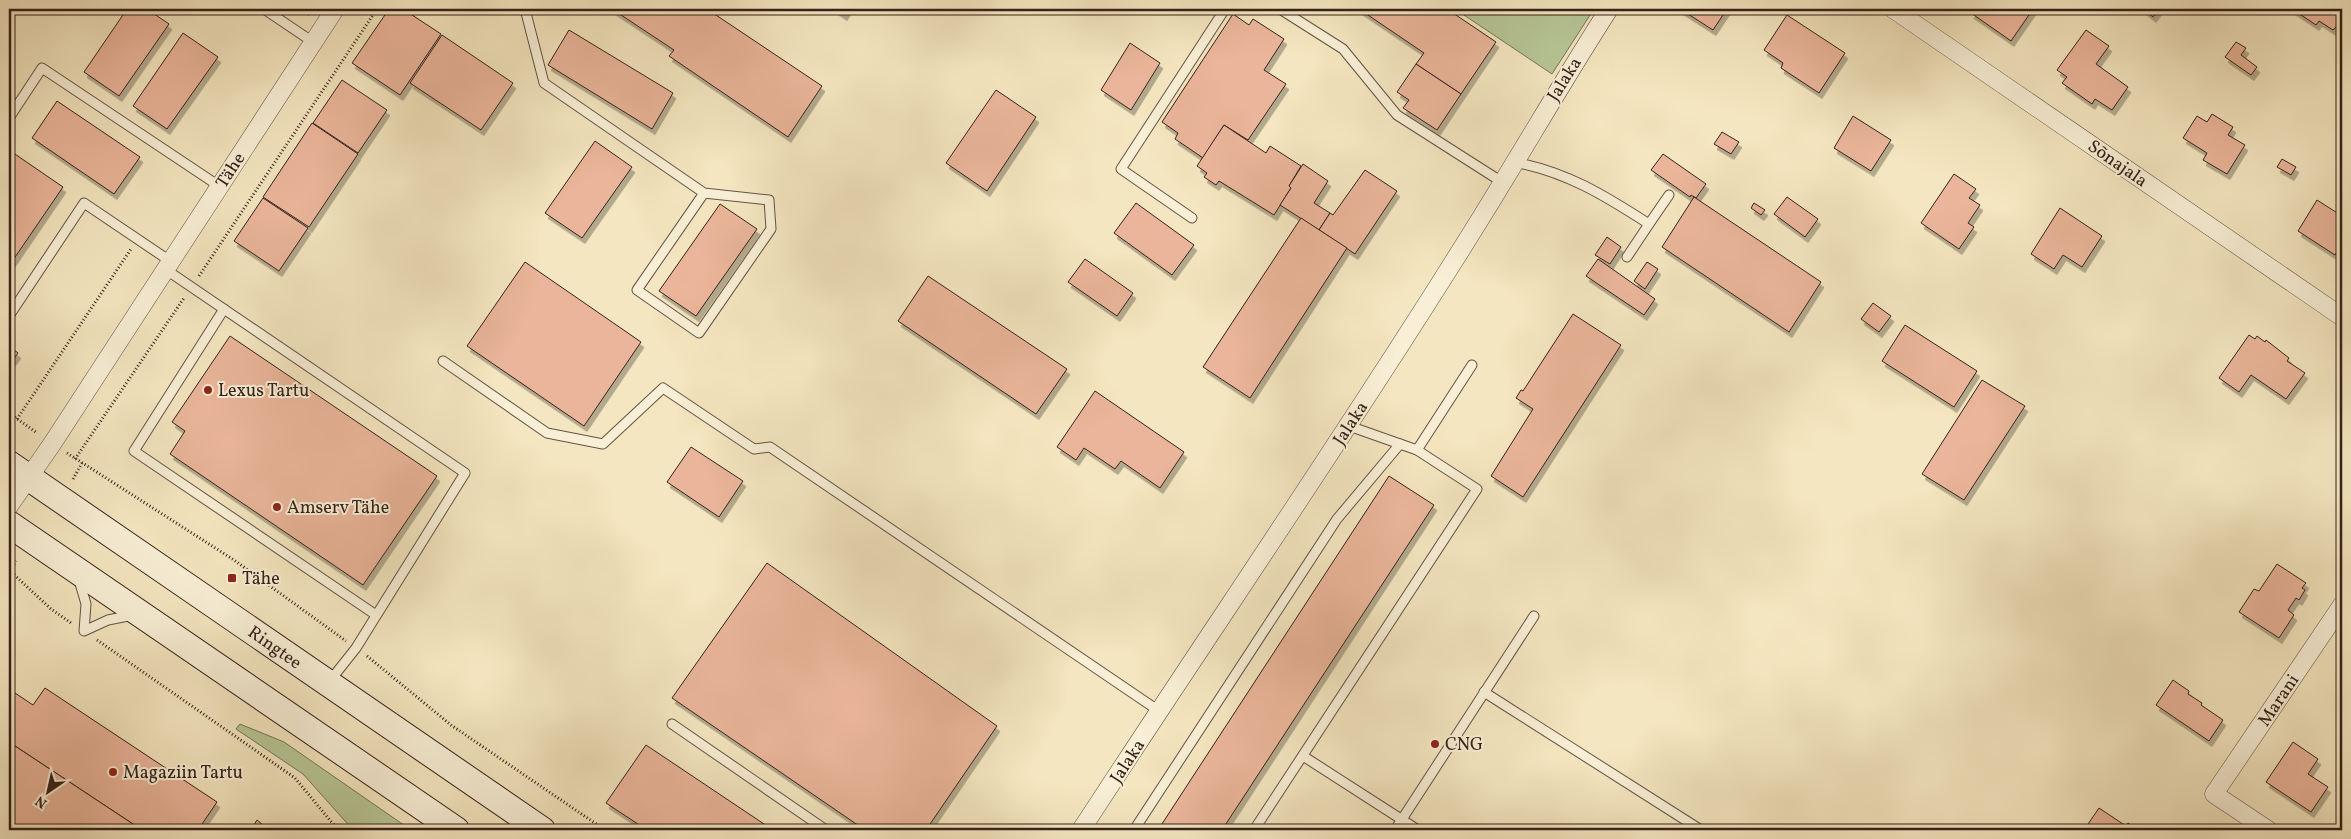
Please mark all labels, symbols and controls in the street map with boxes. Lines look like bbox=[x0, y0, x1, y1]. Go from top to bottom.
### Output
street label: Jalaka bbox=[1542, 53, 1589, 107]
street label: Sõnajala bbox=[2082, 135, 2152, 194]
street label: Tähe bbox=[210, 148, 252, 194]
place label: Lexus Tartu bbox=[218, 379, 309, 404]
marker: Lexus Tartu bbox=[202, 384, 214, 396]
street label: Jalaka bbox=[1328, 397, 1375, 451]
place label: Amserv Tähe bbox=[287, 496, 389, 521]
marker: Amserv Tähe bbox=[271, 501, 283, 513]
place label: Tähe bbox=[242, 567, 280, 592]
marker: Tähe bbox=[226, 572, 238, 584]
street label: Ringtee bbox=[242, 621, 306, 676]
street label: Marani bbox=[2253, 670, 2306, 732]
place label: CNG bbox=[1445, 733, 1483, 758]
street label: Jalaka bbox=[1105, 735, 1152, 789]
marker: CNG bbox=[1429, 738, 1441, 750]
place label: Magaziin Tartu bbox=[123, 761, 243, 786]
north arrow bbox=[22, 766, 72, 816]
marker: Magaziin Tartu bbox=[107, 766, 119, 778]
text: N bbox=[32, 791, 51, 812]

